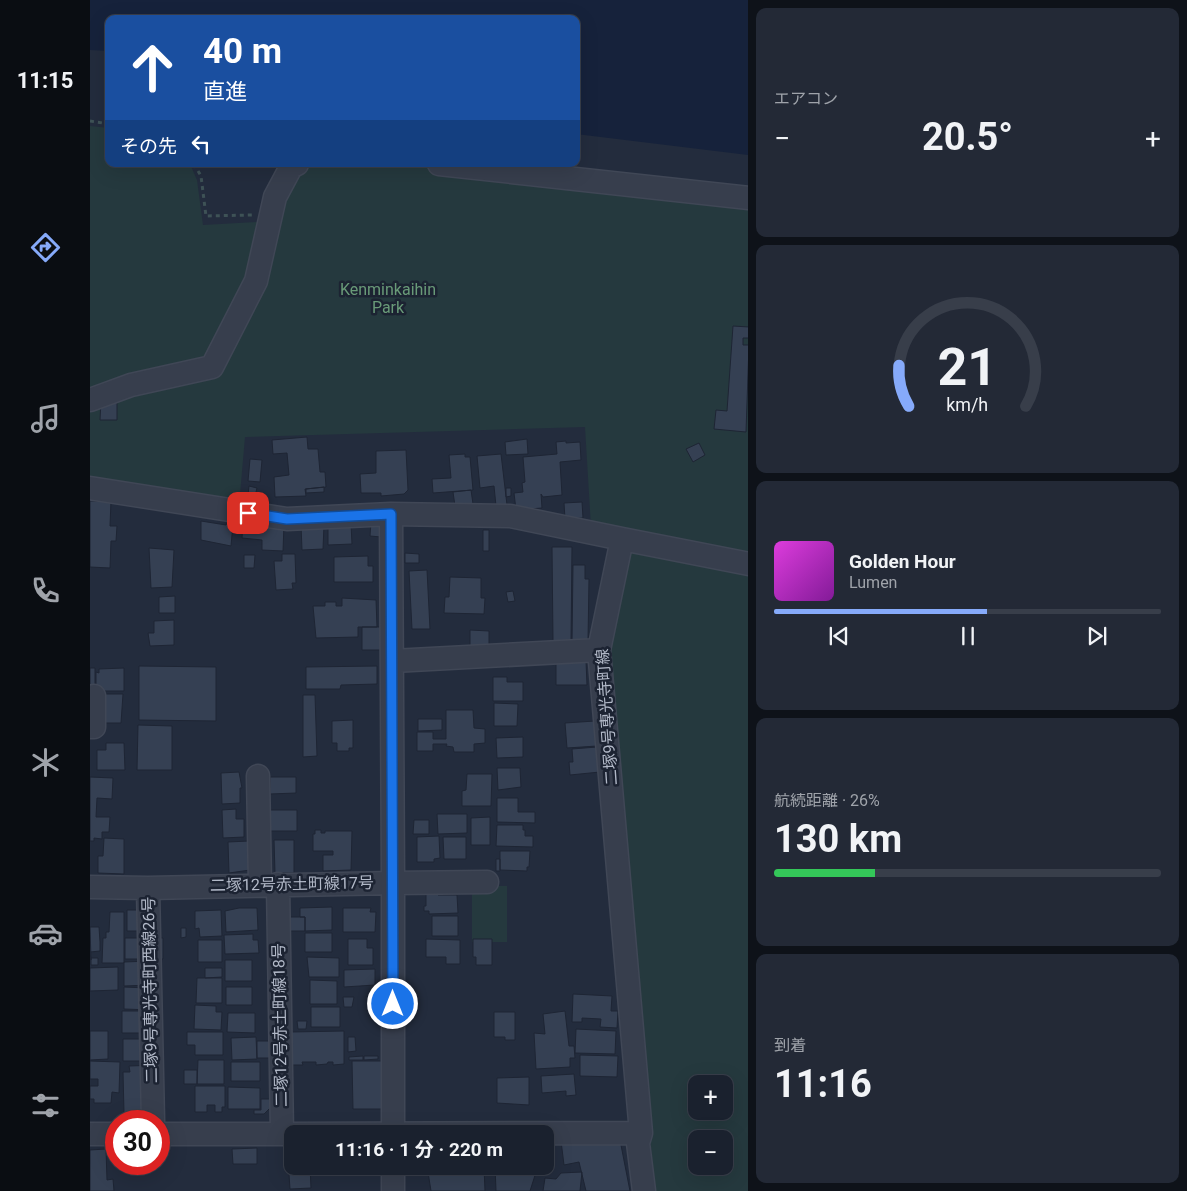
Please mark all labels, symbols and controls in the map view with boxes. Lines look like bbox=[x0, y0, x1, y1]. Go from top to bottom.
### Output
text: 40 m bbox=[203, 31, 282, 72]
icon: ahead bbox=[120, 35, 185, 100]
text: 11:15 bbox=[17, 68, 73, 93]
text: 直進 bbox=[203, 79, 247, 104]
text: エアコン bbox=[774, 89, 838, 108]
text: 20.5° bbox=[922, 115, 1013, 159]
text: − bbox=[774, 122, 790, 155]
text: + bbox=[1145, 122, 1161, 155]
icon: left bbox=[187, 130, 215, 158]
text: その先 bbox=[120, 135, 177, 158]
icon: directions bbox=[28, 230, 63, 265]
park label: Kenminkaihin Park bbox=[340, 280, 436, 317]
text: 21 bbox=[938, 337, 997, 398]
text: km/h bbox=[947, 394, 988, 415]
icon: music bbox=[28, 401, 63, 436]
pin bbox=[227, 492, 269, 534]
icon: arrive bbox=[234, 499, 262, 527]
text: Golden Hour bbox=[849, 550, 956, 573]
icon: phone bbox=[28, 573, 63, 608]
text: Lumen bbox=[849, 573, 897, 592]
icon: previous bbox=[825, 622, 853, 650]
icon: pause bbox=[954, 622, 982, 650]
icon: next bbox=[1083, 622, 1111, 650]
street label: 二塚9号専光寺町線 bbox=[593, 648, 621, 786]
icon: climate bbox=[28, 745, 63, 780]
text: 航続距離 · 26% bbox=[774, 791, 880, 810]
text: 130 km bbox=[774, 817, 902, 861]
street label: 二塚12号赤土町線17号 bbox=[210, 873, 374, 895]
street label: 二塚9号専光寺町西線26号 bbox=[139, 896, 161, 1084]
icon: car bbox=[28, 916, 63, 951]
street label: 二塚12号赤土町線18号 bbox=[269, 943, 291, 1107]
position arrow bbox=[366, 977, 418, 1029]
text: 到着 bbox=[774, 1036, 806, 1055]
text: 11:16 bbox=[774, 1062, 872, 1106]
map controls bbox=[688, 1075, 733, 1175]
button: + bbox=[688, 1075, 733, 1120]
icon: filters bbox=[28, 1088, 63, 1123]
speed limit sign: 30 bbox=[105, 1110, 170, 1175]
button: − bbox=[688, 1130, 733, 1175]
text: 11:16 · 1 分 · 220 m bbox=[335, 1138, 503, 1161]

